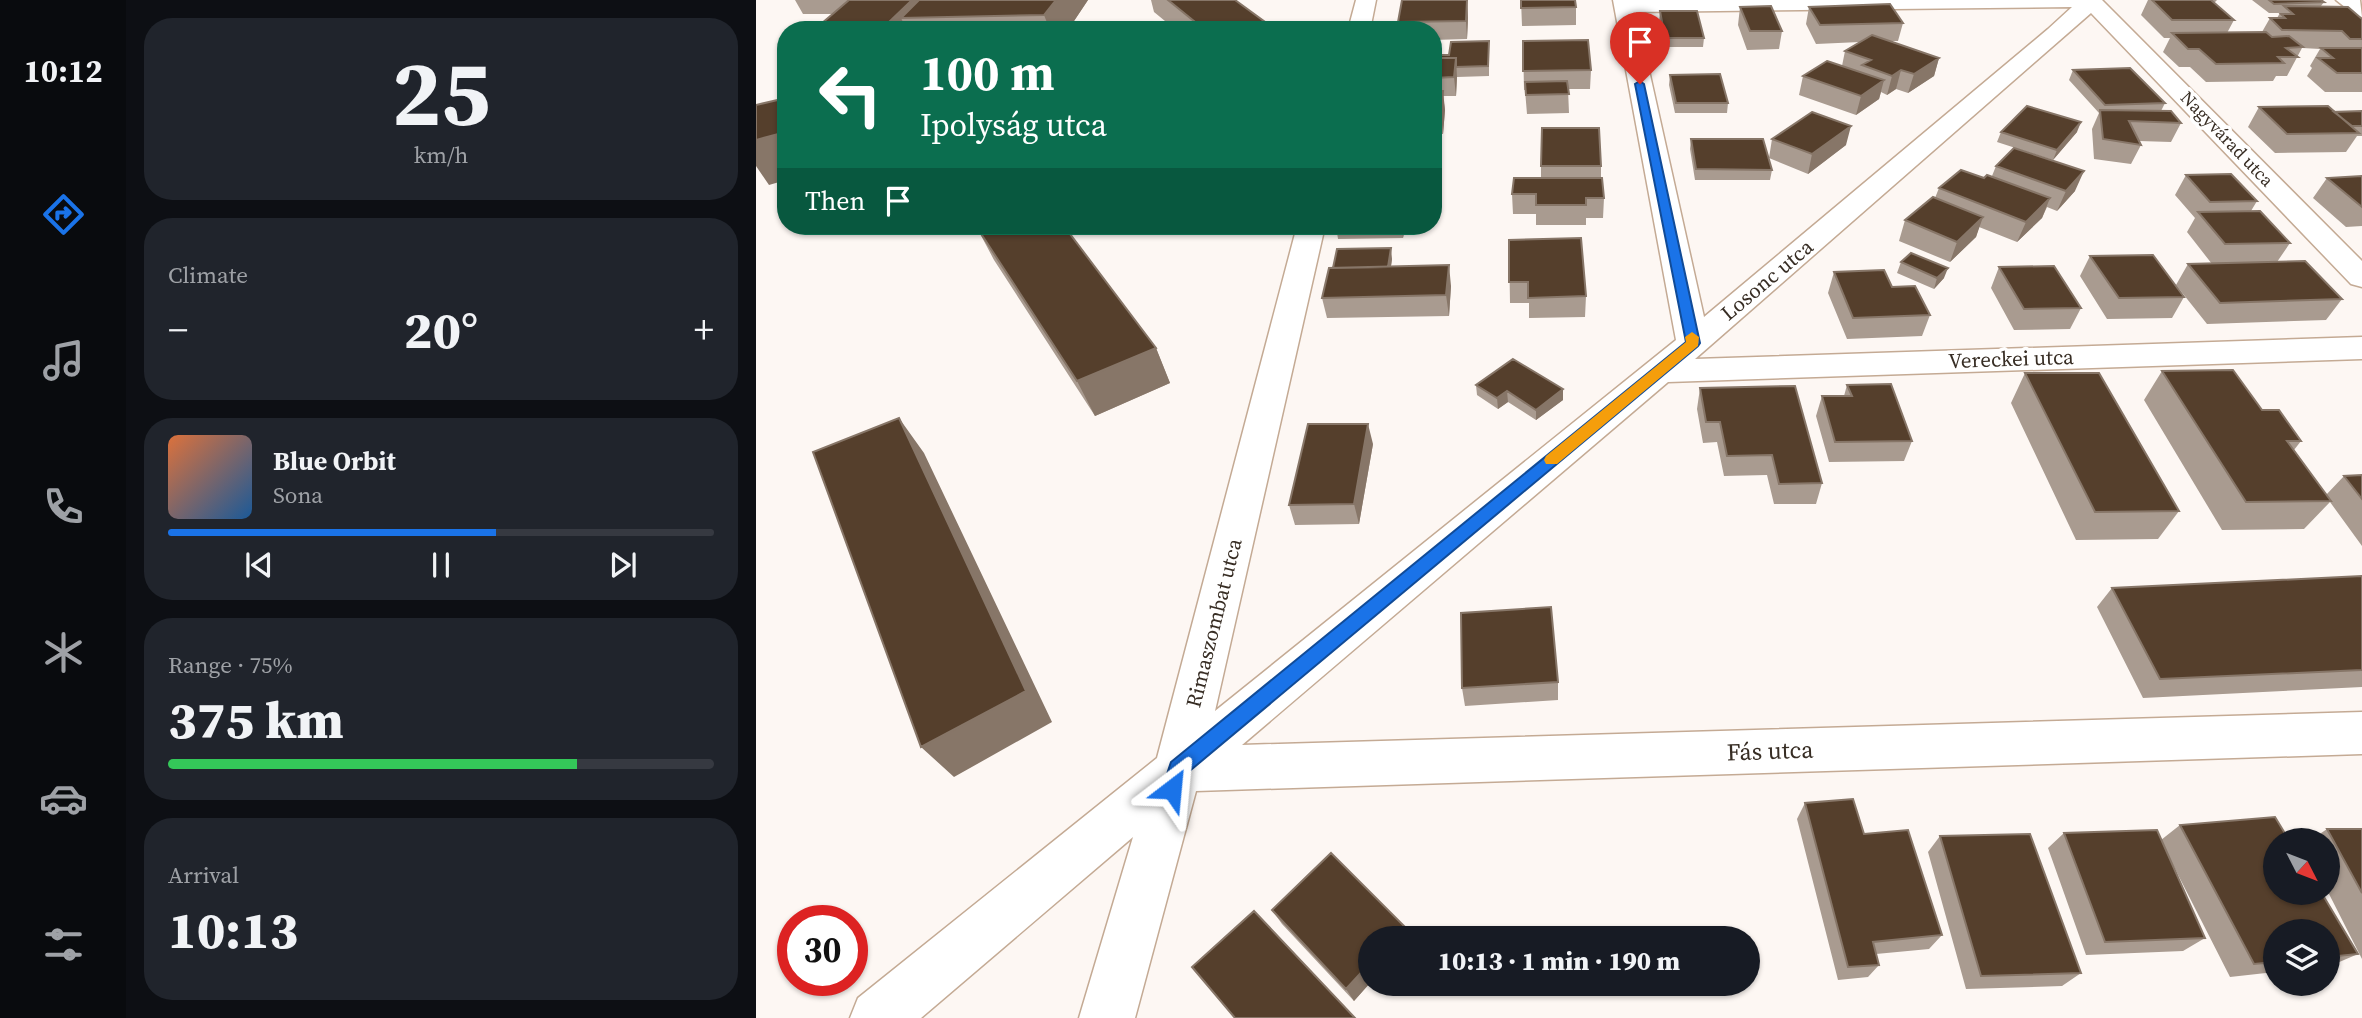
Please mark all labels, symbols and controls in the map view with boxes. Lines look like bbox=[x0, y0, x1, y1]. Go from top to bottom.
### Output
pin bbox=[1610, 12.0, 1670, 84]
icon: arrive bbox=[1621, 23, 1659, 61]
text: 25 bbox=[392, 31, 490, 155]
text: 100 m bbox=[920, 39, 1055, 106]
text: 10:12 bbox=[24, 49, 102, 93]
icon: left bbox=[805, 49, 896, 140]
street label: Nagyvárad utca bbox=[2175, 85, 2280, 193]
text: Ipolyság utca bbox=[920, 103, 1107, 147]
text: km/h bbox=[414, 139, 468, 171]
icon: arrive bbox=[879, 182, 917, 220]
text: Then bbox=[805, 183, 865, 219]
icon: directions bbox=[39, 190, 88, 239]
street label: Losonc utca bbox=[1714, 232, 1819, 327]
text: Climate bbox=[168, 259, 248, 291]
text: 20° bbox=[404, 294, 478, 365]
text: − bbox=[168, 304, 188, 356]
text: + bbox=[694, 304, 714, 356]
icon: music bbox=[39, 336, 88, 385]
street label: Vereckei utca bbox=[1948, 342, 2075, 375]
text: Blue Orbit bbox=[273, 443, 396, 479]
text: Sona bbox=[273, 479, 323, 511]
icon: phone bbox=[39, 482, 88, 531]
street label: Rimaszombat utca bbox=[1178, 535, 1249, 710]
icon: previous bbox=[240, 546, 278, 584]
icon: pause bbox=[422, 546, 460, 584]
icon: next bbox=[604, 546, 642, 584]
icon: climate bbox=[39, 628, 88, 677]
text: Range · 75% bbox=[168, 649, 293, 681]
text: 375 km bbox=[168, 684, 344, 755]
street label: Fás utca bbox=[1726, 732, 1815, 769]
position arrow bbox=[1135, 752, 1209, 826]
icon: car bbox=[39, 774, 88, 823]
north arrow bbox=[2263, 828, 2340, 905]
map controls bbox=[2263, 828, 2340, 996]
text: Arrival bbox=[168, 859, 239, 891]
text: 10:13 bbox=[168, 894, 298, 965]
speed limit sign: 30 bbox=[777, 905, 868, 996]
button: layers bbox=[2263, 919, 2340, 996]
icon: filters bbox=[39, 920, 88, 969]
text: 10:13 · 1 min · 190 m bbox=[1438, 943, 1680, 979]

